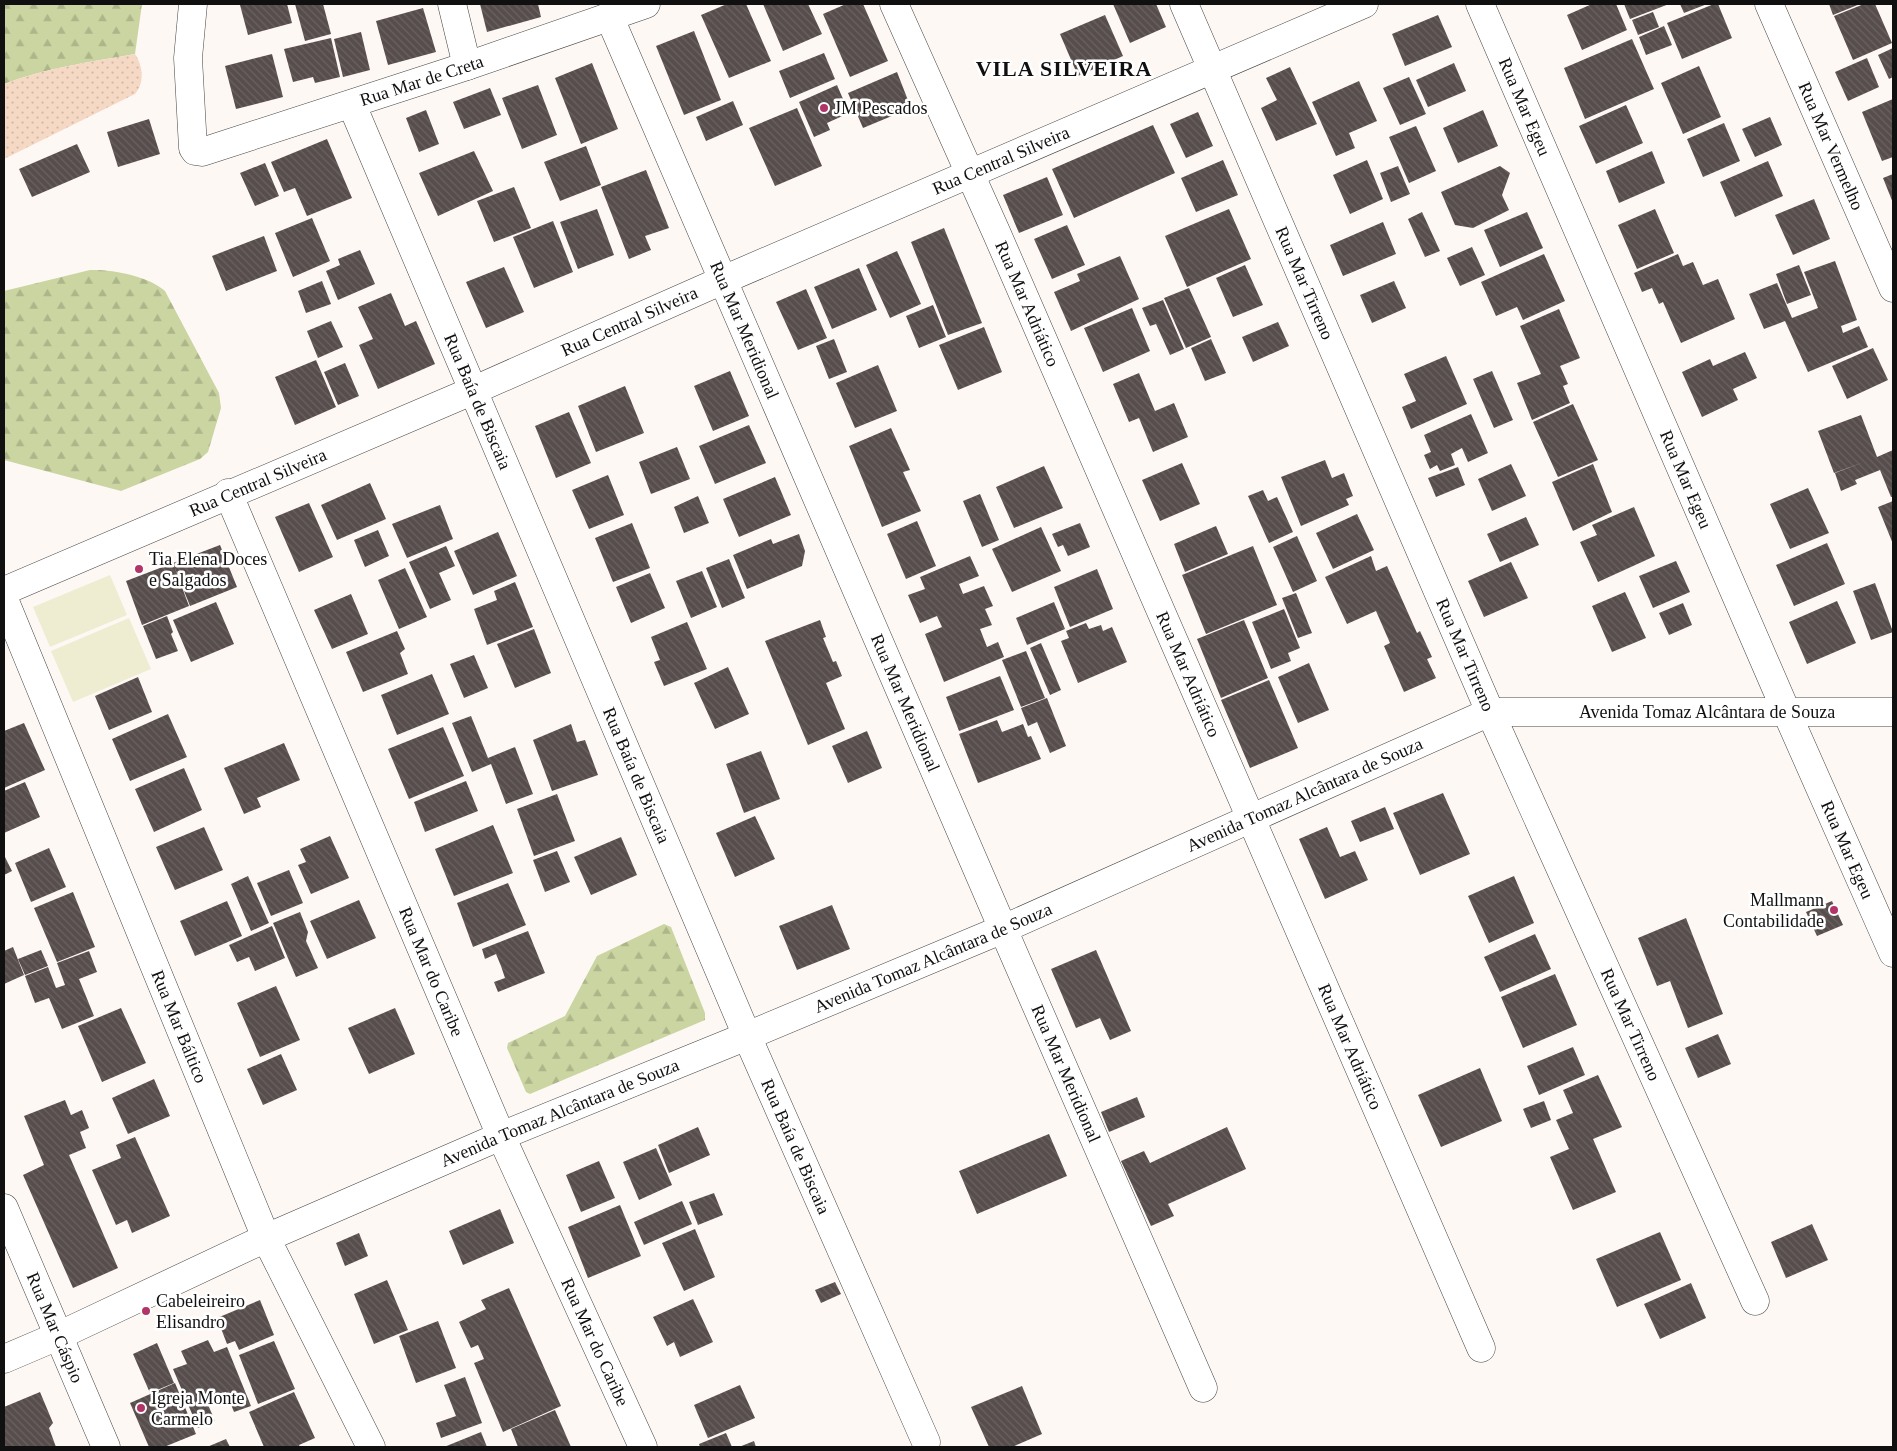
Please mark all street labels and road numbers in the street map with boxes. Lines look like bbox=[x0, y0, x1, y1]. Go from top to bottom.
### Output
street label: Rua Mar de Creta bbox=[357, 51, 486, 110]
street label: Rua Mar Egeu bbox=[1494, 55, 1555, 159]
street label: Rua Mar Vermelho bbox=[1794, 79, 1868, 213]
street label: Rua Central Silveira bbox=[929, 122, 1072, 199]
street label: Rua Mar Tirreno bbox=[1271, 223, 1338, 343]
street label: Rua Mar Adriático bbox=[991, 238, 1063, 370]
street label: Rua Mar Meridional bbox=[706, 258, 783, 402]
street label: Rua Central Silveira bbox=[558, 283, 701, 360]
street label: Rua Baía de Biscaia bbox=[440, 330, 515, 472]
street label: Rua Mar Egeu bbox=[1656, 427, 1716, 532]
street label: Rua Central Silveira bbox=[186, 444, 329, 521]
street label: Rua Mar Tirreno bbox=[1432, 595, 1498, 714]
street label: Rua Mar Adriático bbox=[1152, 608, 1224, 740]
street label: Rua Mar Meridional bbox=[867, 631, 944, 775]
street label: Avenida Tomaz Alcântara de Souza bbox=[1579, 702, 1835, 722]
street label: Rua Baía de Biscaia bbox=[599, 704, 674, 846]
street label: Avenida Tomaz Alcântara de Souza bbox=[1184, 733, 1426, 856]
street label: Rua Mar Egeu bbox=[1817, 798, 1878, 902]
street label: Avenida Tomaz Alcântara de Souza bbox=[811, 899, 1055, 1017]
street label: Rua Mar do Caribe bbox=[395, 904, 468, 1039]
street label: Rua Mar Tirreno bbox=[1597, 965, 1665, 1084]
street label: Rua Mar Báltico bbox=[147, 967, 211, 1086]
street label: Rua Mar Adriático bbox=[1314, 981, 1386, 1113]
street label: Rua Mar Meridional bbox=[1027, 1002, 1105, 1145]
street label: Avenida Tomaz Alcântara de Souza bbox=[437, 1055, 682, 1171]
street label: Rua Baía de Biscaia bbox=[757, 1076, 834, 1217]
street label: Rua Mar Cáspio bbox=[23, 1269, 87, 1386]
street label: Rua Mar do Caribe bbox=[557, 1275, 633, 1409]

